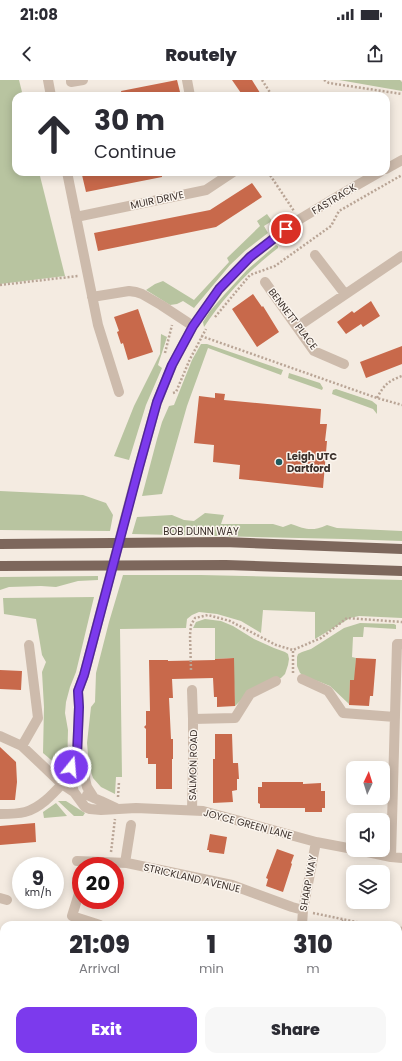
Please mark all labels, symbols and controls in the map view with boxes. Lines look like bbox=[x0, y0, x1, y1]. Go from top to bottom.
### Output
text: 21:08 bbox=[20, 4, 58, 25]
text: Routely bbox=[165, 42, 237, 67]
icon: back bbox=[16, 43, 38, 65]
icon: share bbox=[364, 43, 386, 65]
text: 30 m bbox=[94, 101, 165, 140]
icon: ahead bbox=[28, 108, 80, 160]
text: Continue bbox=[94, 139, 176, 164]
street label: FASTRACK bbox=[309, 180, 359, 218]
street label: MUIR DRIVE bbox=[129, 187, 185, 213]
pin bbox=[269, 212, 303, 246]
icon: arrive bbox=[275, 218, 297, 240]
street label: BENNETT PLACE bbox=[265, 285, 321, 353]
place label: Leigh UTC Dartford bbox=[287, 449, 337, 476]
marker: Leigh UTC Dartford bbox=[274, 457, 284, 467]
street label: BOB DUNN WAY bbox=[163, 524, 239, 539]
street label: SALMON ROAD bbox=[185, 729, 201, 801]
position arrow bbox=[50, 746, 92, 788]
north arrow bbox=[346, 761, 390, 805]
map controls bbox=[346, 761, 390, 909]
street label: JOYCE GREEN LANE bbox=[202, 805, 294, 843]
button: sound bbox=[346, 813, 390, 857]
street label: SHARP WAY bbox=[296, 854, 320, 912]
speed limit sign: 20 bbox=[72, 857, 124, 909]
street label: STRICKLAND AVENUE bbox=[142, 860, 242, 896]
text: 9 bbox=[32, 864, 44, 892]
button: layers bbox=[346, 865, 390, 909]
text: km/h bbox=[25, 885, 51, 900]
text: 21:09 bbox=[69, 928, 130, 961]
text: 1 bbox=[207, 928, 216, 961]
text: 310 bbox=[293, 928, 333, 961]
text: Arrival bbox=[79, 959, 120, 978]
text: min bbox=[199, 959, 224, 978]
text: m bbox=[306, 959, 320, 978]
button: Exit bbox=[16, 1007, 197, 1053]
button: Share bbox=[205, 1007, 386, 1053]

